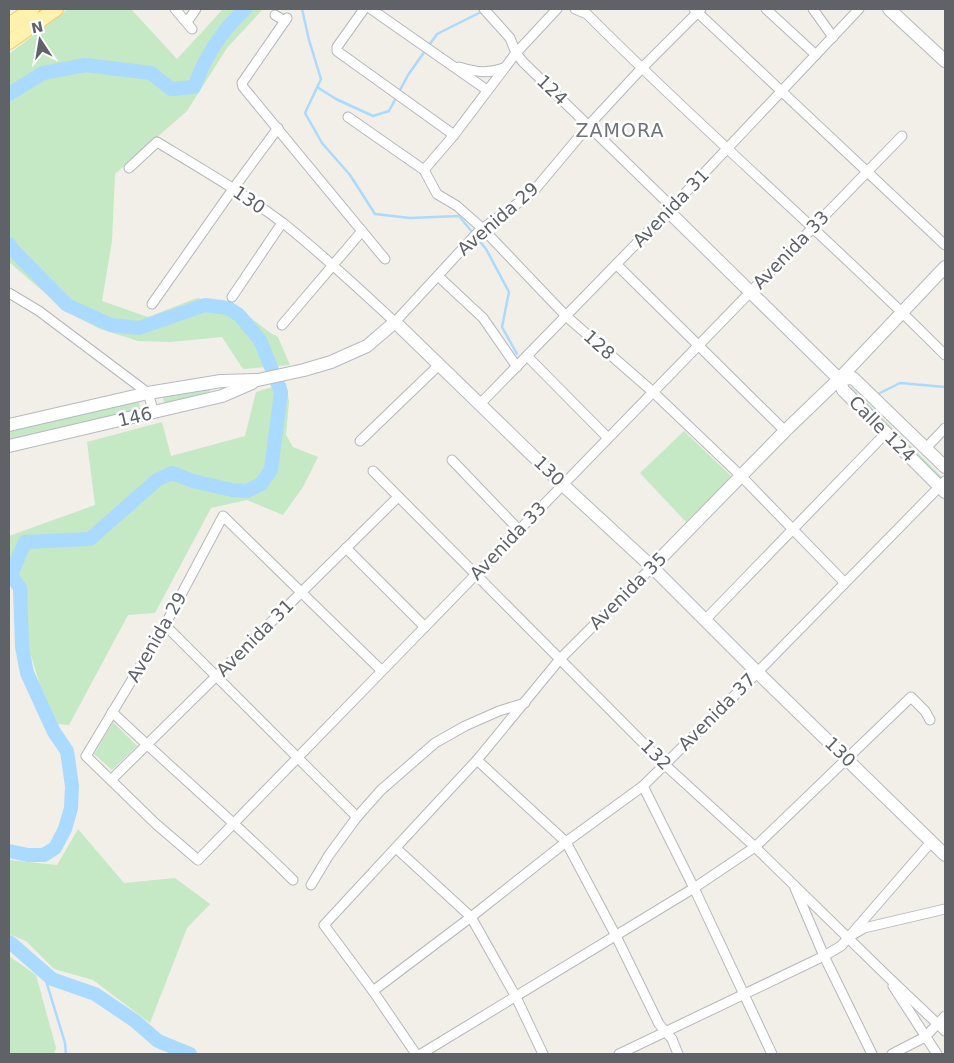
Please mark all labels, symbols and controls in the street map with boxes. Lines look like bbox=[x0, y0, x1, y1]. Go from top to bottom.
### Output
north arrow bbox=[15, 15, 65, 65]
text: N bbox=[30, 18, 45, 36]
street label: 124 bbox=[533, 70, 572, 109]
district label: ZAMORA bbox=[576, 119, 664, 141]
street label: Avenida 31 bbox=[628, 164, 713, 251]
street label: Avenida 29 bbox=[453, 178, 542, 260]
street label: 130 bbox=[229, 181, 269, 218]
street label: Avenida 33 bbox=[748, 206, 833, 293]
street label: 128 bbox=[580, 325, 619, 364]
street label: Calle 124 bbox=[845, 391, 920, 466]
street label: 146 bbox=[116, 402, 154, 431]
street label: 130 bbox=[530, 451, 569, 490]
street label: Avenida 33 bbox=[465, 497, 550, 584]
street label: Avenida 35 bbox=[585, 548, 671, 634]
street label: Avenida 29 bbox=[122, 588, 191, 686]
street label: Avenida 31 bbox=[212, 595, 298, 681]
street label: Avenida 37 bbox=[674, 669, 760, 755]
street label: 130 bbox=[821, 732, 860, 771]
street label: 132 bbox=[637, 735, 676, 774]

